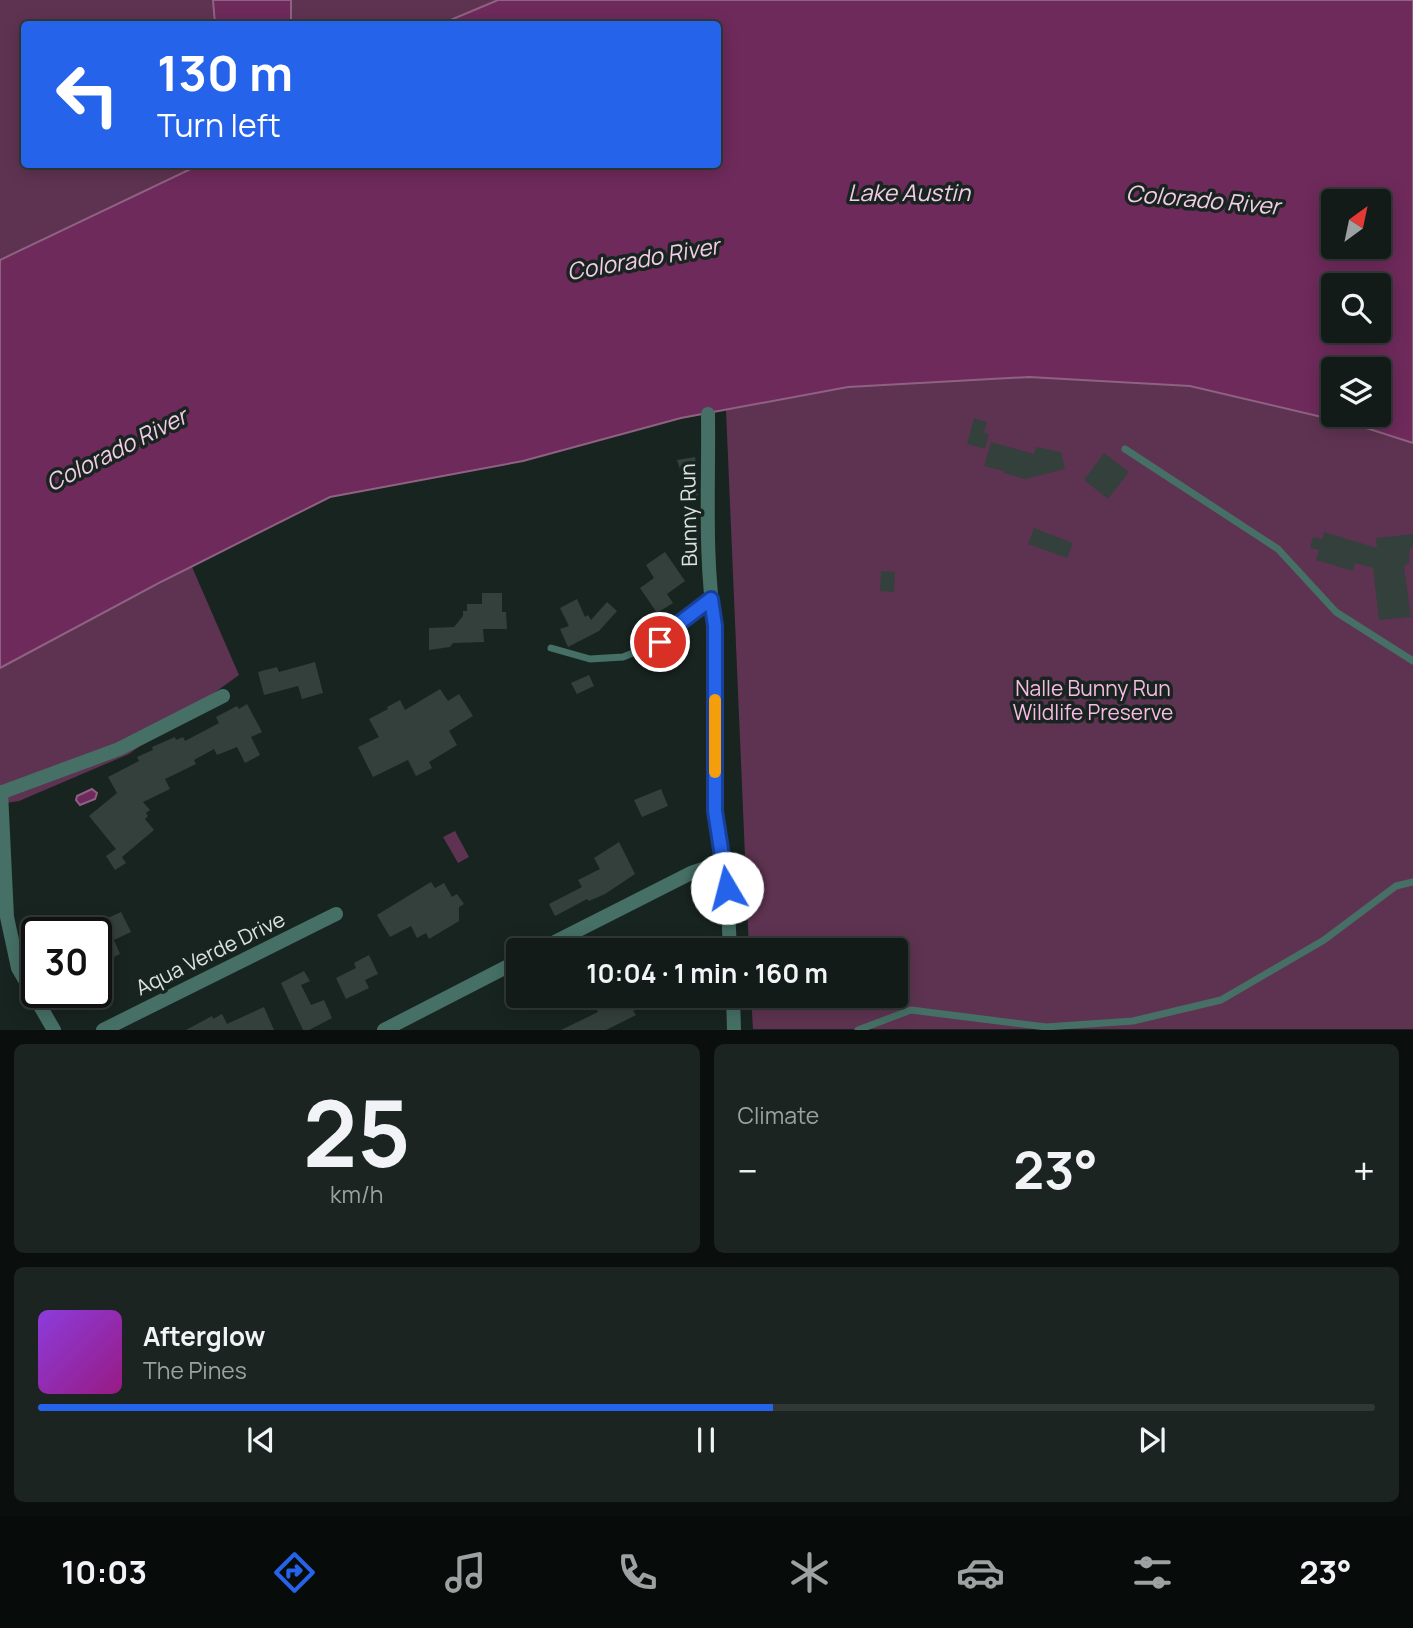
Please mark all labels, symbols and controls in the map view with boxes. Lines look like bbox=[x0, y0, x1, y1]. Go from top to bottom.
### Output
text: 130 m bbox=[157, 39, 293, 106]
icon: left bbox=[42, 49, 133, 140]
text: Turn left bbox=[157, 103, 281, 147]
water label: Lake Austin bbox=[848, 176, 971, 208]
water label: Colorado River bbox=[1125, 176, 1284, 222]
north arrow bbox=[1321, 189, 1391, 259]
map controls bbox=[1321, 189, 1391, 427]
water label: Colorado River bbox=[564, 228, 724, 287]
button: search bbox=[1321, 273, 1391, 343]
button: layers bbox=[1321, 357, 1391, 427]
water label: Colorado River bbox=[40, 398, 194, 498]
street label: Bunny Run bbox=[673, 463, 703, 567]
pin bbox=[630, 612, 690, 672]
icon: arrive bbox=[641, 623, 679, 661]
park label: Nalle Bunny Run Wildlife Preserve bbox=[1013, 674, 1173, 726]
position arrow bbox=[690, 851, 764, 925]
street label: Aqua Verde Drive bbox=[131, 905, 289, 1001]
speed limit sign: 30 bbox=[21, 917, 112, 1008]
text: 10:04 · 1 min · 160 m bbox=[586, 955, 828, 991]
text: 25 bbox=[303, 1070, 411, 1194]
text: Climate bbox=[738, 1099, 819, 1131]
text: 23° bbox=[1013, 1134, 1098, 1205]
text: − bbox=[738, 1144, 758, 1196]
text: + bbox=[1353, 1144, 1375, 1196]
text: km/h bbox=[330, 1178, 384, 1210]
text: Afterglow bbox=[143, 1318, 265, 1354]
text: The Pines bbox=[143, 1354, 247, 1386]
icon: previous bbox=[242, 1421, 280, 1459]
icon: pause bbox=[687, 1421, 725, 1459]
icon: next bbox=[1133, 1421, 1171, 1459]
icon: directions bbox=[270, 1548, 319, 1597]
icon: music bbox=[441, 1548, 490, 1597]
icon: phone bbox=[613, 1548, 662, 1597]
icon: climate bbox=[785, 1548, 834, 1597]
icon: car bbox=[956, 1548, 1005, 1597]
icon: filters bbox=[1128, 1548, 1177, 1597]
text: 10:03 bbox=[61, 1550, 147, 1594]
text: 23° bbox=[1300, 1550, 1352, 1594]

